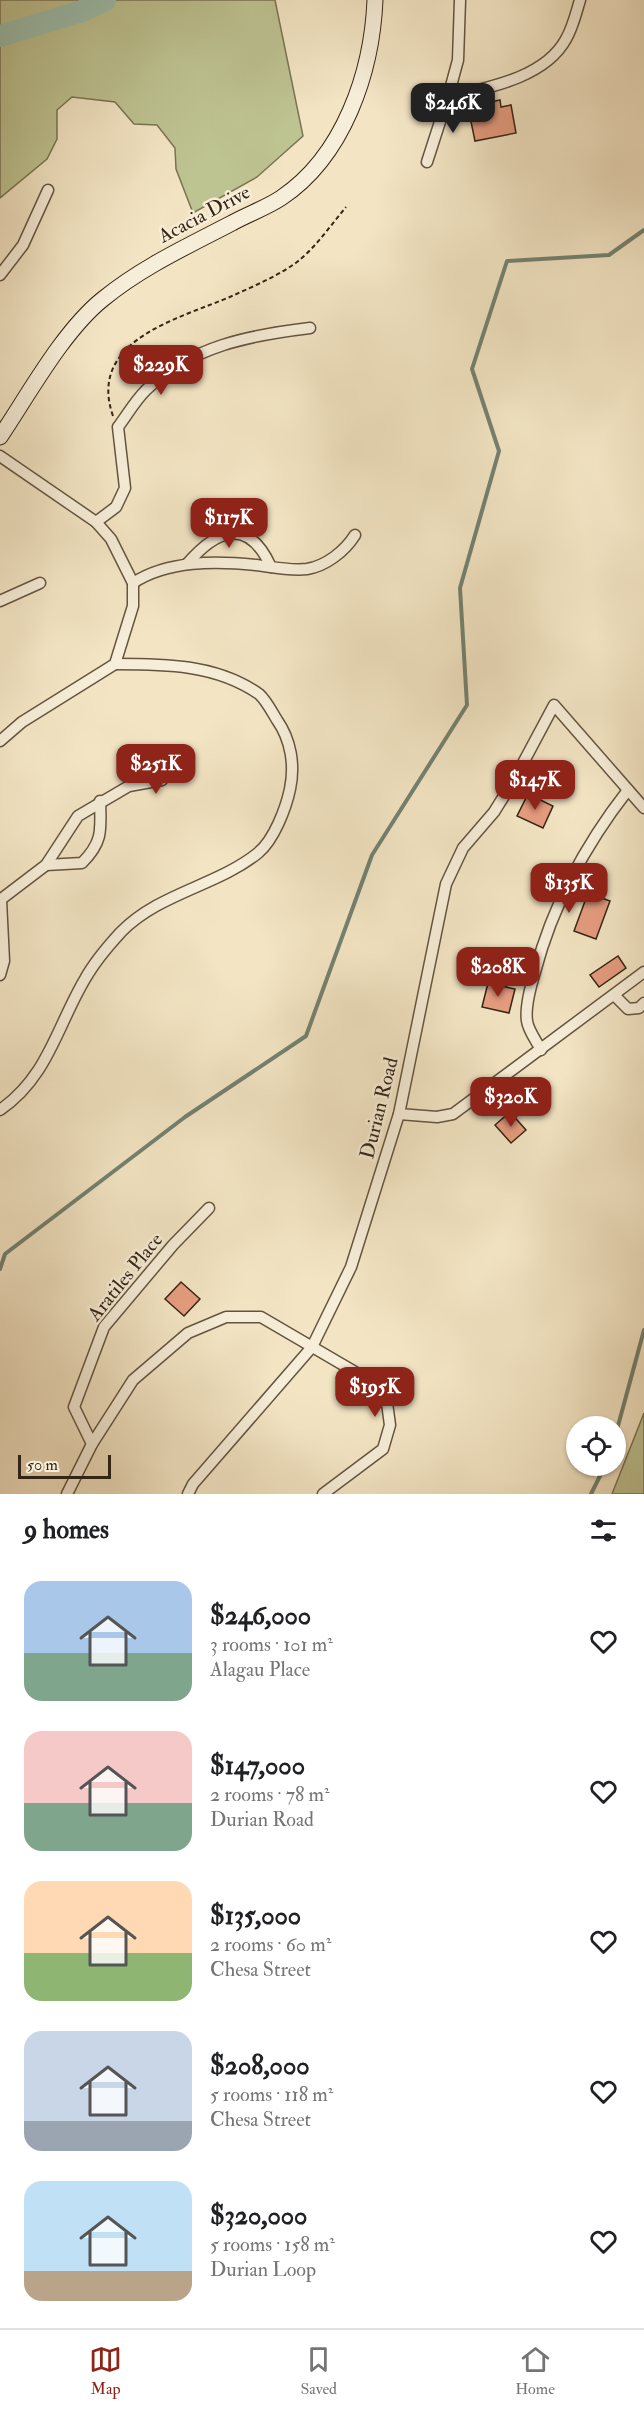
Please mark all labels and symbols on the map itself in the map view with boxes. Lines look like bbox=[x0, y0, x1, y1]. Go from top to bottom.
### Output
pin: $246K bbox=[411, 83, 495, 134]
street label: Acacia Drive bbox=[153, 179, 254, 249]
pin: $229K bbox=[119, 345, 203, 396]
pin: $117K bbox=[187, 498, 271, 549]
pin: $251K bbox=[114, 744, 198, 795]
pin: $147K bbox=[493, 760, 577, 811]
pin: $135K bbox=[527, 863, 611, 914]
pin: $208K bbox=[456, 947, 540, 998]
street label: Durian Road bbox=[354, 1054, 404, 1161]
pin: $320K bbox=[469, 1077, 553, 1128]
street label: Aratiles Place bbox=[81, 1228, 168, 1327]
pin: $195K bbox=[333, 1367, 417, 1418]
scale bar bbox=[18, 1452, 111, 1480]

